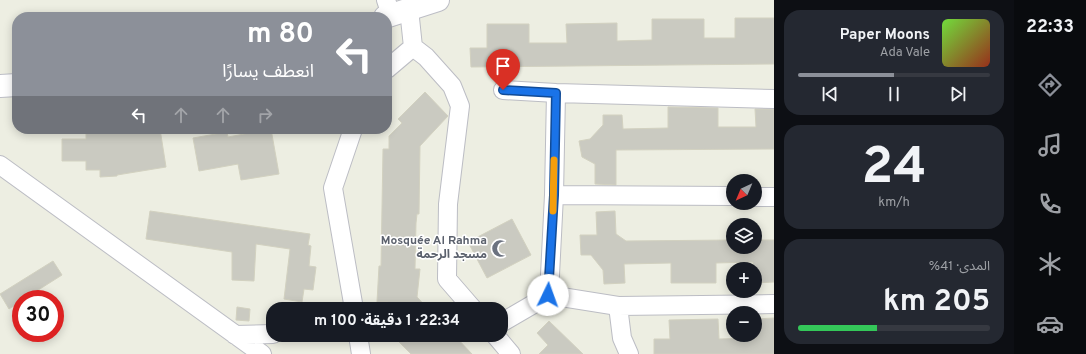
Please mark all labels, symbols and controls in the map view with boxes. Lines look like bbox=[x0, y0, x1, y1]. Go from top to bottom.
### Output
text: 22:33 bbox=[1026, 16, 1074, 39]
text: 80 m bbox=[247, 17, 314, 53]
text: Paper Moons bbox=[840, 26, 930, 45]
icon: left bbox=[328, 28, 380, 80]
text: Ada Vale bbox=[880, 45, 930, 61]
pin bbox=[486, 49, 520, 90]
icon: arrive bbox=[492, 55, 514, 77]
text: انعطف يسارًا bbox=[222, 61, 314, 84]
icon: directions bbox=[1036, 71, 1064, 99]
icon: previous bbox=[819, 83, 841, 105]
icon: pause bbox=[883, 83, 905, 105]
icon: next bbox=[947, 83, 969, 105]
icon: left bbox=[128, 104, 150, 126]
icon: ahead bbox=[170, 104, 192, 126]
icon: ahead bbox=[212, 104, 234, 126]
icon: right bbox=[254, 104, 276, 126]
icon: music bbox=[1036, 131, 1064, 159]
text: 24 bbox=[861, 136, 927, 202]
north arrow bbox=[726, 174, 762, 210]
map controls bbox=[726, 174, 762, 342]
icon: phone bbox=[1036, 190, 1064, 218]
text: km/h bbox=[878, 195, 910, 211]
button: layers bbox=[726, 218, 762, 254]
place label: Mosquée Al Rahma مسجد الرحمة bbox=[381, 233, 487, 263]
mosque icon: Mosquée Al Rahma مسجد الرحمة bbox=[490, 238, 510, 258]
icon: climate bbox=[1036, 250, 1064, 278]
text: المدى · 41% bbox=[929, 259, 990, 275]
button: + bbox=[726, 262, 762, 298]
position arrow bbox=[527, 274, 569, 316]
text: 205 km bbox=[883, 284, 990, 321]
speed limit sign: 30 bbox=[12, 290, 64, 342]
button: − bbox=[726, 306, 762, 342]
icon: car bbox=[1036, 310, 1064, 338]
text: 22:34 · 1 دقيقة · 100 m bbox=[314, 312, 460, 331]

